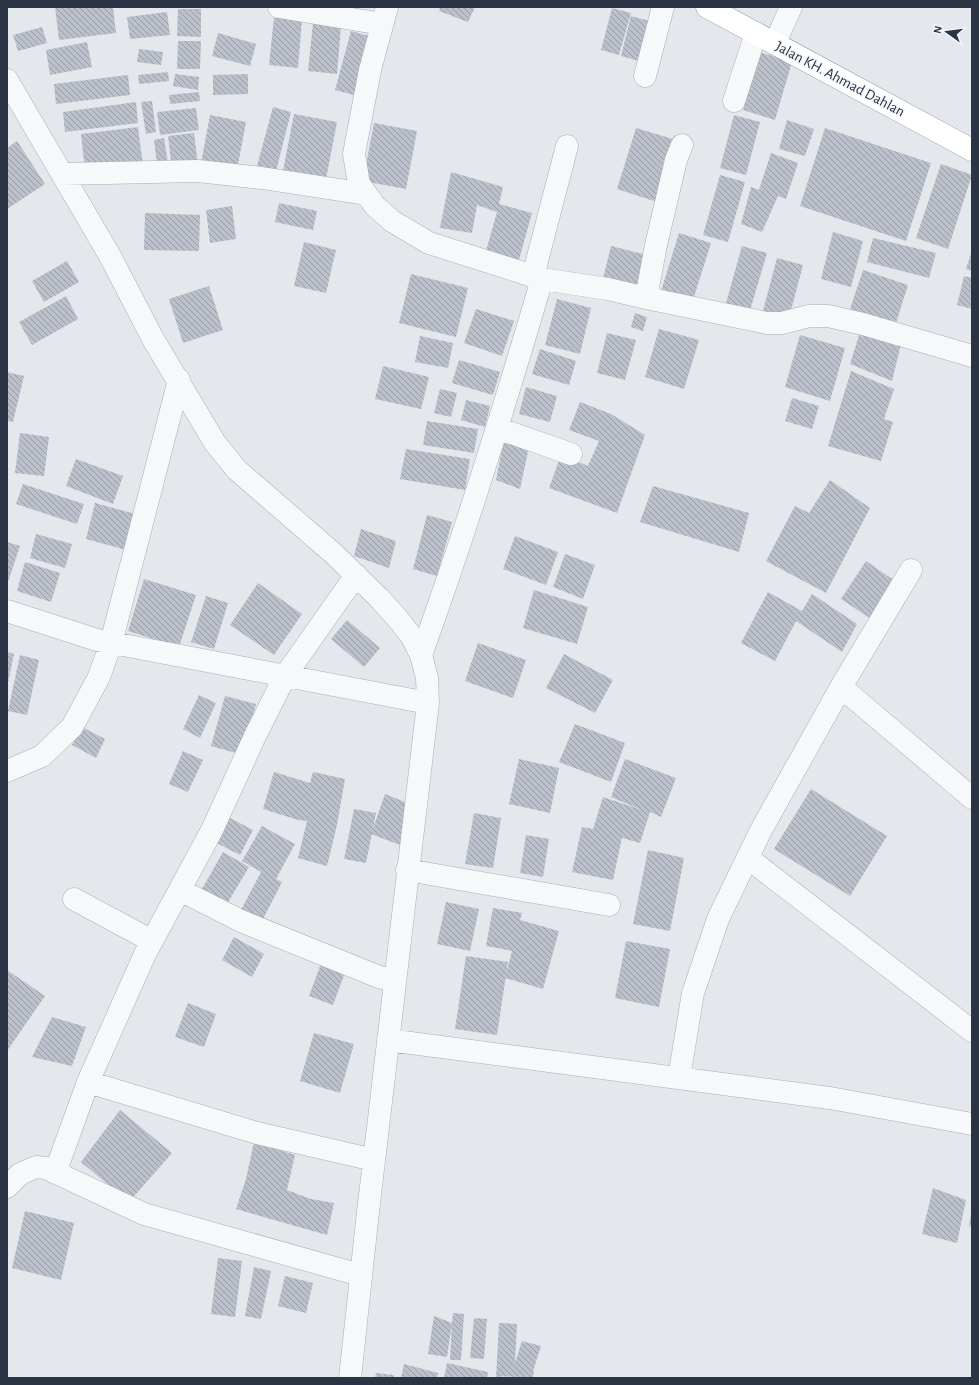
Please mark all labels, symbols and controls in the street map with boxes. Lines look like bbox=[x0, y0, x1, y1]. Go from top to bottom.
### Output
north arrow bbox=[927, 12, 967, 52]
text: N bbox=[932, 25, 944, 35]
street label: Jalan KH. Ahmad Dahlan bbox=[773, 39, 907, 119]

